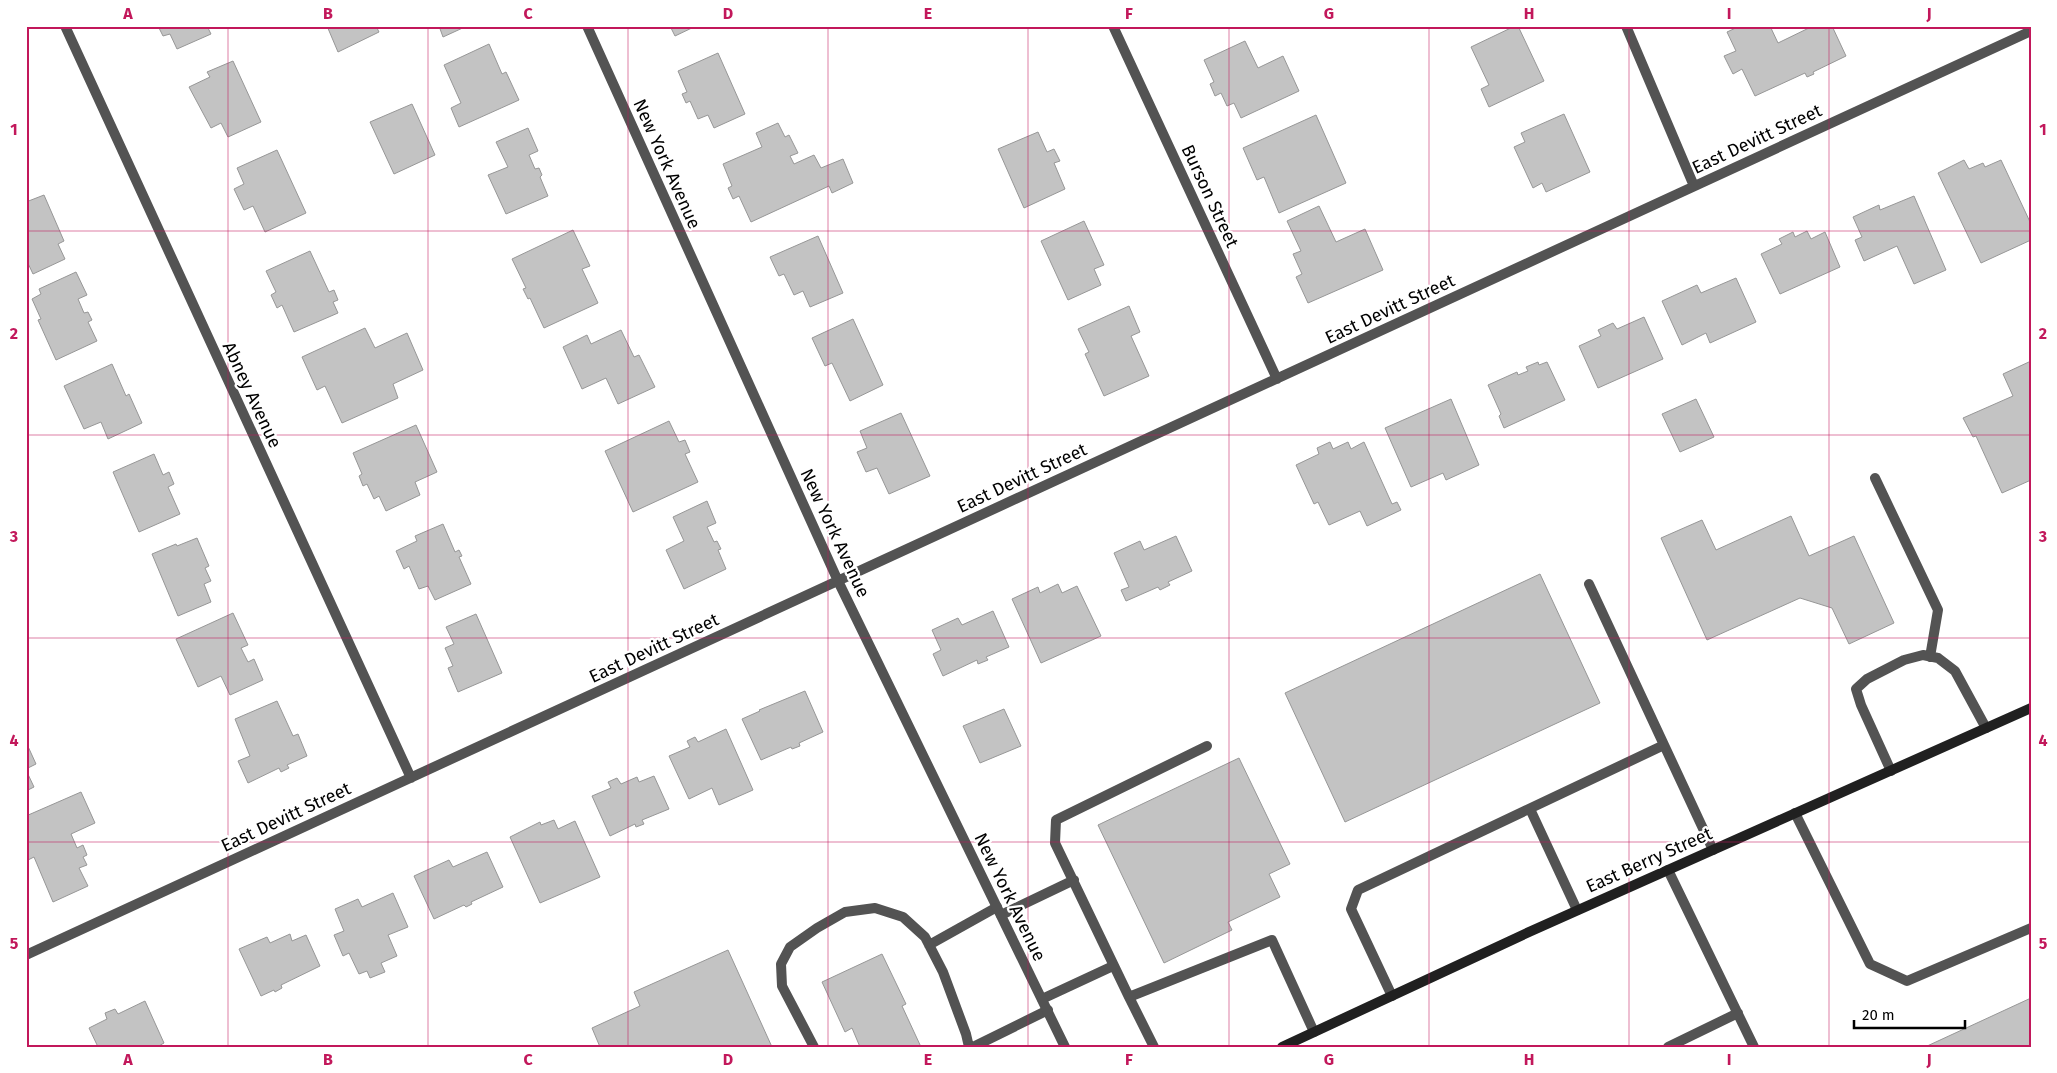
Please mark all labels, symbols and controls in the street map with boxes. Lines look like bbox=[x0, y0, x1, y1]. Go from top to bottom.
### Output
text: A bbox=[122, 4, 133, 23]
text: B bbox=[323, 4, 333, 23]
text: C bbox=[523, 4, 533, 23]
text: D bbox=[723, 4, 733, 23]
text: E bbox=[924, 4, 932, 23]
text: F bbox=[1125, 4, 1133, 23]
text: G bbox=[1324, 4, 1334, 23]
text: H bbox=[1524, 4, 1534, 23]
text: I bbox=[1727, 4, 1731, 23]
text: J bbox=[1925, 4, 1932, 23]
street label: New York Avenue bbox=[629, 96, 705, 232]
street label: East Devitt Street bbox=[1689, 99, 1826, 179]
text: 1 bbox=[10, 120, 18, 139]
text: 1 bbox=[2039, 120, 2047, 139]
street label: Burson Street bbox=[1177, 141, 1244, 251]
street label: East Devitt Street bbox=[1322, 269, 1459, 349]
text: 2 bbox=[10, 324, 18, 343]
text: 2 bbox=[2039, 324, 2047, 343]
street label: Abney Avenue bbox=[218, 338, 286, 452]
street label: East Devitt Street bbox=[954, 438, 1091, 518]
street label: New York Avenue bbox=[795, 465, 875, 601]
text: 3 bbox=[9, 527, 18, 546]
text: 3 bbox=[2038, 527, 2047, 546]
street label: East Devitt Street bbox=[586, 608, 723, 688]
text: 4 bbox=[9, 731, 19, 750]
text: 4 bbox=[2038, 731, 2048, 750]
street label: East Devitt Street bbox=[218, 777, 355, 857]
street label: East Berry Street bbox=[1582, 822, 1716, 898]
street label: New York Avenue bbox=[969, 829, 1051, 965]
text: 5 bbox=[10, 934, 19, 953]
text: 5 bbox=[2039, 934, 2048, 953]
scale bar bbox=[1854, 998, 1966, 1030]
text: 20 m bbox=[1862, 1006, 1895, 1024]
text: A bbox=[122, 1050, 133, 1069]
text: B bbox=[323, 1050, 333, 1069]
text: C bbox=[523, 1050, 533, 1069]
text: D bbox=[723, 1050, 733, 1069]
text: E bbox=[924, 1050, 932, 1069]
text: F bbox=[1125, 1050, 1133, 1069]
text: G bbox=[1324, 1050, 1334, 1069]
text: H bbox=[1524, 1050, 1534, 1069]
text: I bbox=[1727, 1050, 1731, 1069]
text: J bbox=[1925, 1050, 1932, 1069]

